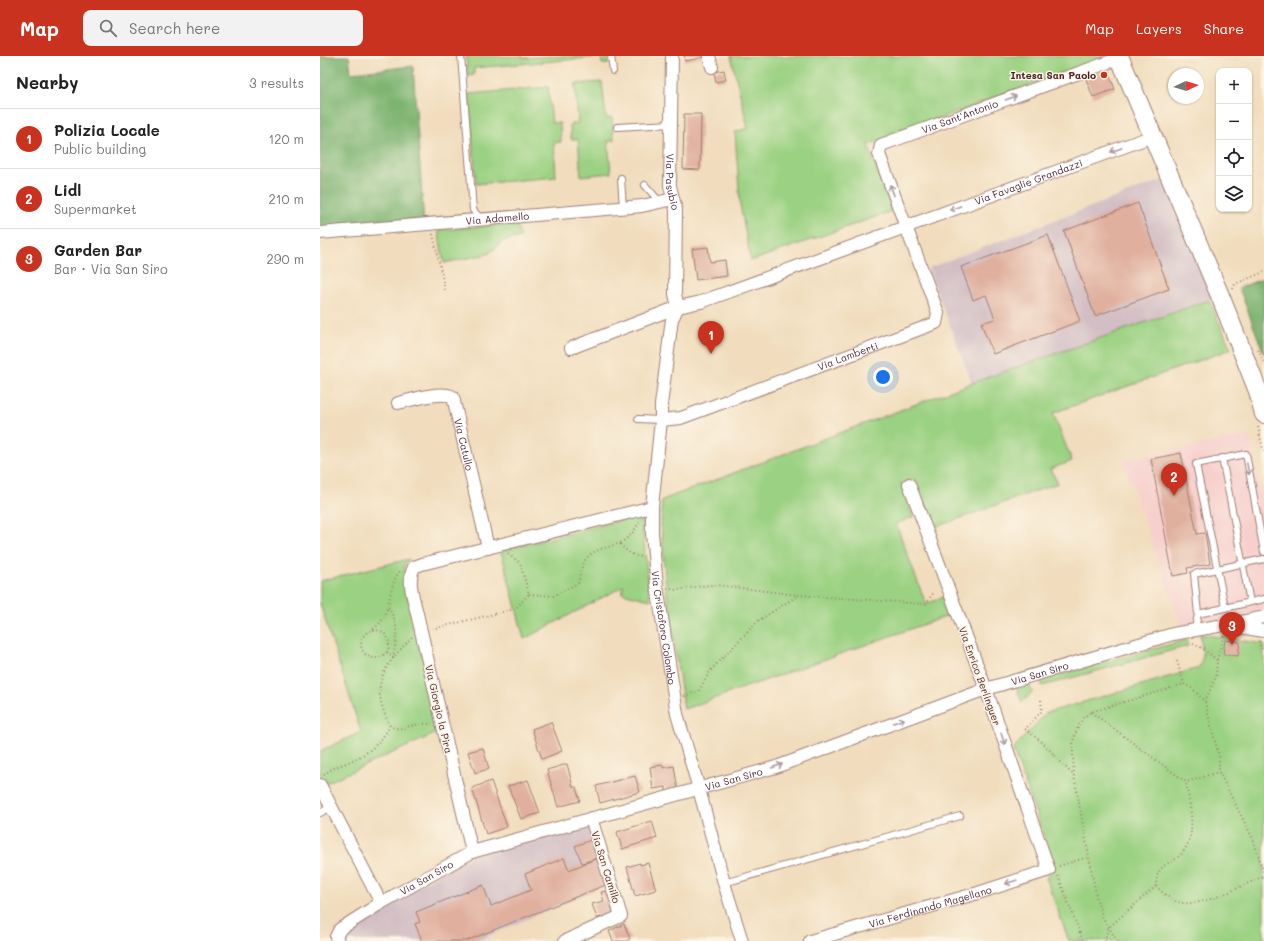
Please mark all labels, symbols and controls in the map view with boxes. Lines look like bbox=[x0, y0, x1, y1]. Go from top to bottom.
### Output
search box bbox=[83, 10, 363, 46]
text: Map bbox=[20, 16, 59, 41]
icon: search bbox=[97, 17, 119, 39]
text: Search here bbox=[129, 18, 220, 38]
text: Map bbox=[1085, 19, 1114, 38]
text: Layers bbox=[1136, 19, 1182, 38]
text: Share bbox=[1204, 19, 1244, 38]
place label: Intesa San Paolo bbox=[1010, 68, 1096, 82]
north arrow bbox=[1168, 68, 1204, 104]
map controls bbox=[1216, 68, 1252, 212]
button: + bbox=[1216, 68, 1252, 104]
marker: Intesa San Paolo bbox=[1099, 70, 1109, 80]
text: Nearby bbox=[16, 71, 78, 93]
text: 3 results bbox=[249, 74, 304, 91]
one-way arrow bbox=[1004, 93, 1016, 101]
street label: Via Sant'Antonio bbox=[920, 96, 1000, 137]
button: − bbox=[1216, 104, 1252, 140]
text: Polizia Locale bbox=[54, 120, 160, 140]
text: 1 bbox=[26, 130, 32, 147]
text: 120 m bbox=[268, 130, 304, 147]
text: Public building bbox=[54, 140, 146, 157]
button: locate bbox=[1216, 140, 1252, 176]
one-way arrow bbox=[1111, 146, 1123, 154]
street label: Via Pasubio bbox=[663, 153, 683, 212]
street label: Via Favaglie Grandazzi bbox=[973, 155, 1084, 208]
button: layers bbox=[1216, 176, 1252, 212]
text: Lidl bbox=[54, 180, 81, 200]
one-way arrow bbox=[887, 184, 895, 196]
text: 2 bbox=[25, 190, 33, 207]
text: 210 m bbox=[268, 190, 304, 207]
text: Supermarket bbox=[54, 200, 137, 217]
one-way arrow bbox=[949, 205, 961, 213]
street label: Via Adamello bbox=[465, 208, 530, 228]
text: Garden Bar bbox=[54, 240, 142, 260]
text: 3 bbox=[25, 250, 33, 267]
text: 290 m bbox=[267, 250, 304, 267]
text: Bar · Via San Siro bbox=[54, 260, 168, 277]
pin: 1 bbox=[698, 321, 724, 354]
street label: Via Lamberti bbox=[816, 338, 880, 374]
your location bbox=[873, 367, 893, 387]
street label: Via Catullo bbox=[451, 417, 477, 472]
one-way arrow bbox=[1245, 462, 1253, 475]
pin: 2 bbox=[1161, 463, 1187, 496]
street label: Via Cristoforo Colombo bbox=[649, 570, 679, 686]
pin: 3 bbox=[1219, 612, 1245, 645]
street label: Via Enrico Berlinguer bbox=[956, 625, 1004, 727]
street label: Via San Siro bbox=[1009, 658, 1070, 688]
street label: Via Giorgio la Pira bbox=[422, 663, 456, 755]
one-way arrow bbox=[893, 716, 905, 724]
one-way arrow bbox=[1000, 733, 1007, 746]
one-way arrow bbox=[771, 762, 784, 769]
street label: Via San Siro bbox=[703, 764, 764, 794]
street label: Via San Camillo bbox=[588, 829, 624, 905]
street label: Via San Siro bbox=[397, 857, 456, 898]
one-way arrow bbox=[1005, 879, 1018, 886]
street label: Via Ferdinando Magellano bbox=[867, 882, 993, 931]

